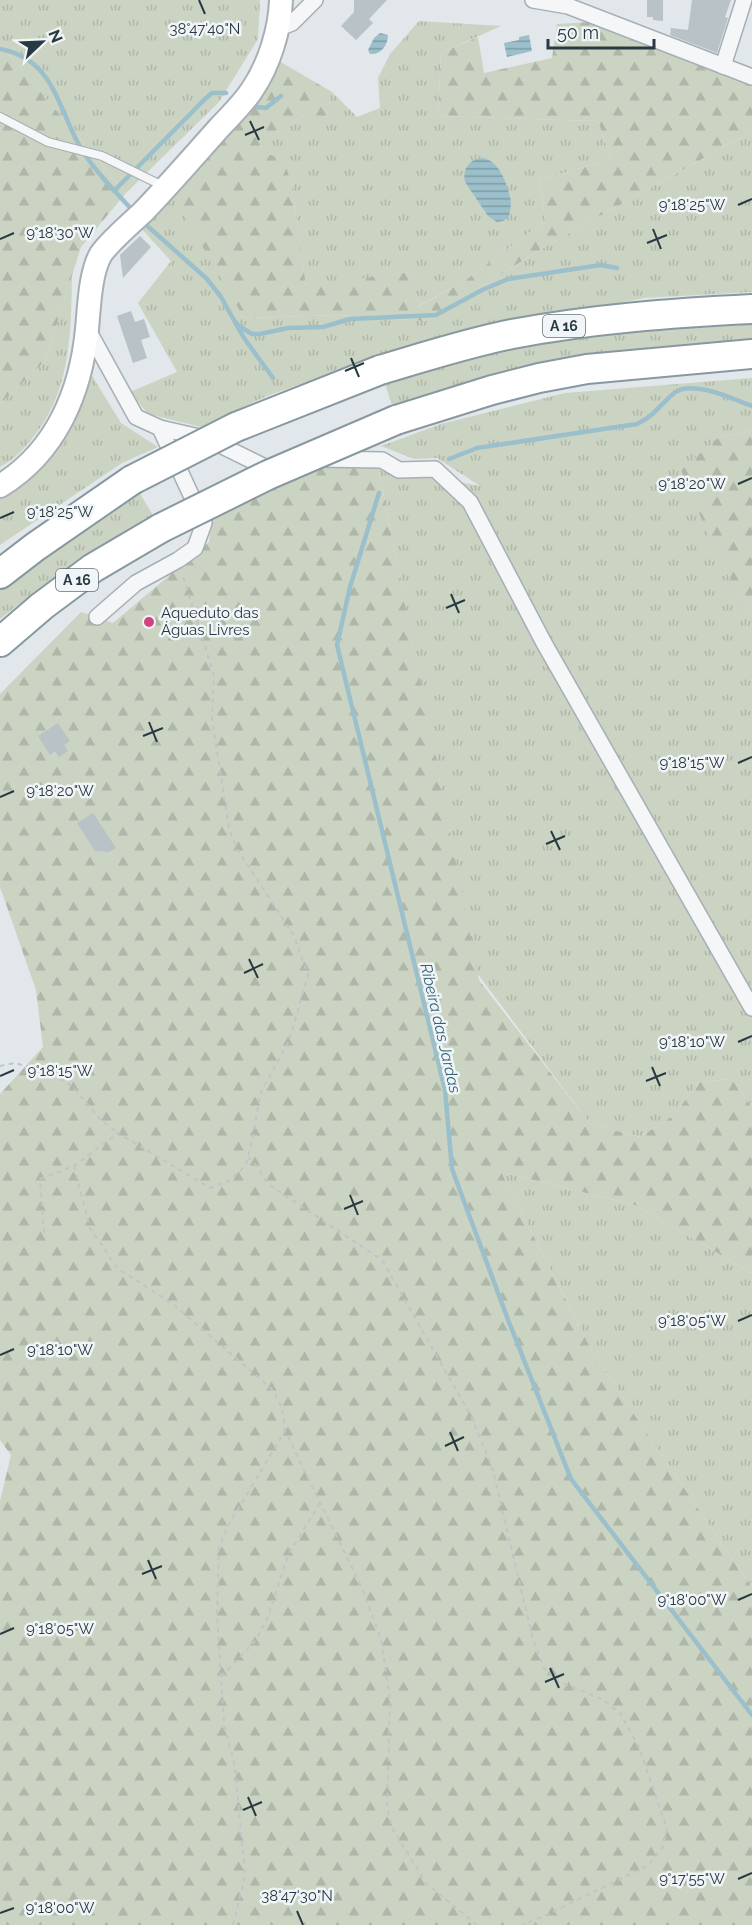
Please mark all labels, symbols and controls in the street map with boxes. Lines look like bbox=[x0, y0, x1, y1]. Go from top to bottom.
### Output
north arrow bbox=[12, 12, 72, 72]
scale bar bbox=[548, 12, 654, 50]
text: 38°47'40"N bbox=[170, 20, 240, 38]
text: 50 m bbox=[557, 22, 599, 43]
text: N bbox=[44, 27, 66, 46]
text: 9°18'25"W bbox=[659, 196, 726, 214]
text: 9°18'30"W bbox=[26, 224, 94, 242]
road number: A 16 bbox=[543, 315, 585, 337]
text: 9°18'20"W bbox=[658, 475, 726, 493]
text: 9°18'25"W bbox=[27, 503, 94, 521]
road number: A 16 bbox=[56, 569, 98, 591]
place label: Aqueduto das Águas Livres bbox=[161, 604, 259, 639]
marker: Aqueduto das Águas Livres bbox=[142, 615, 156, 629]
text: 9°18'15"W bbox=[659, 754, 725, 772]
text: 9°18'20"W bbox=[26, 782, 94, 800]
water label: Ribeira das Jardas bbox=[416, 961, 465, 1095]
text: 9°18'10"W bbox=[659, 1033, 725, 1051]
text: 9°18'15"W bbox=[27, 1062, 93, 1080]
text: 9°18'05"W bbox=[658, 1312, 726, 1330]
text: 9°18'10"W bbox=[27, 1341, 93, 1359]
text: 9°18'00"W bbox=[658, 1591, 727, 1609]
text: 9°18'05"W bbox=[26, 1620, 94, 1638]
text: 9°17'55"W bbox=[659, 1870, 725, 1888]
text: 38°47'30"N bbox=[261, 1887, 333, 1905]
text: 9°18'00"W bbox=[26, 1899, 95, 1917]

